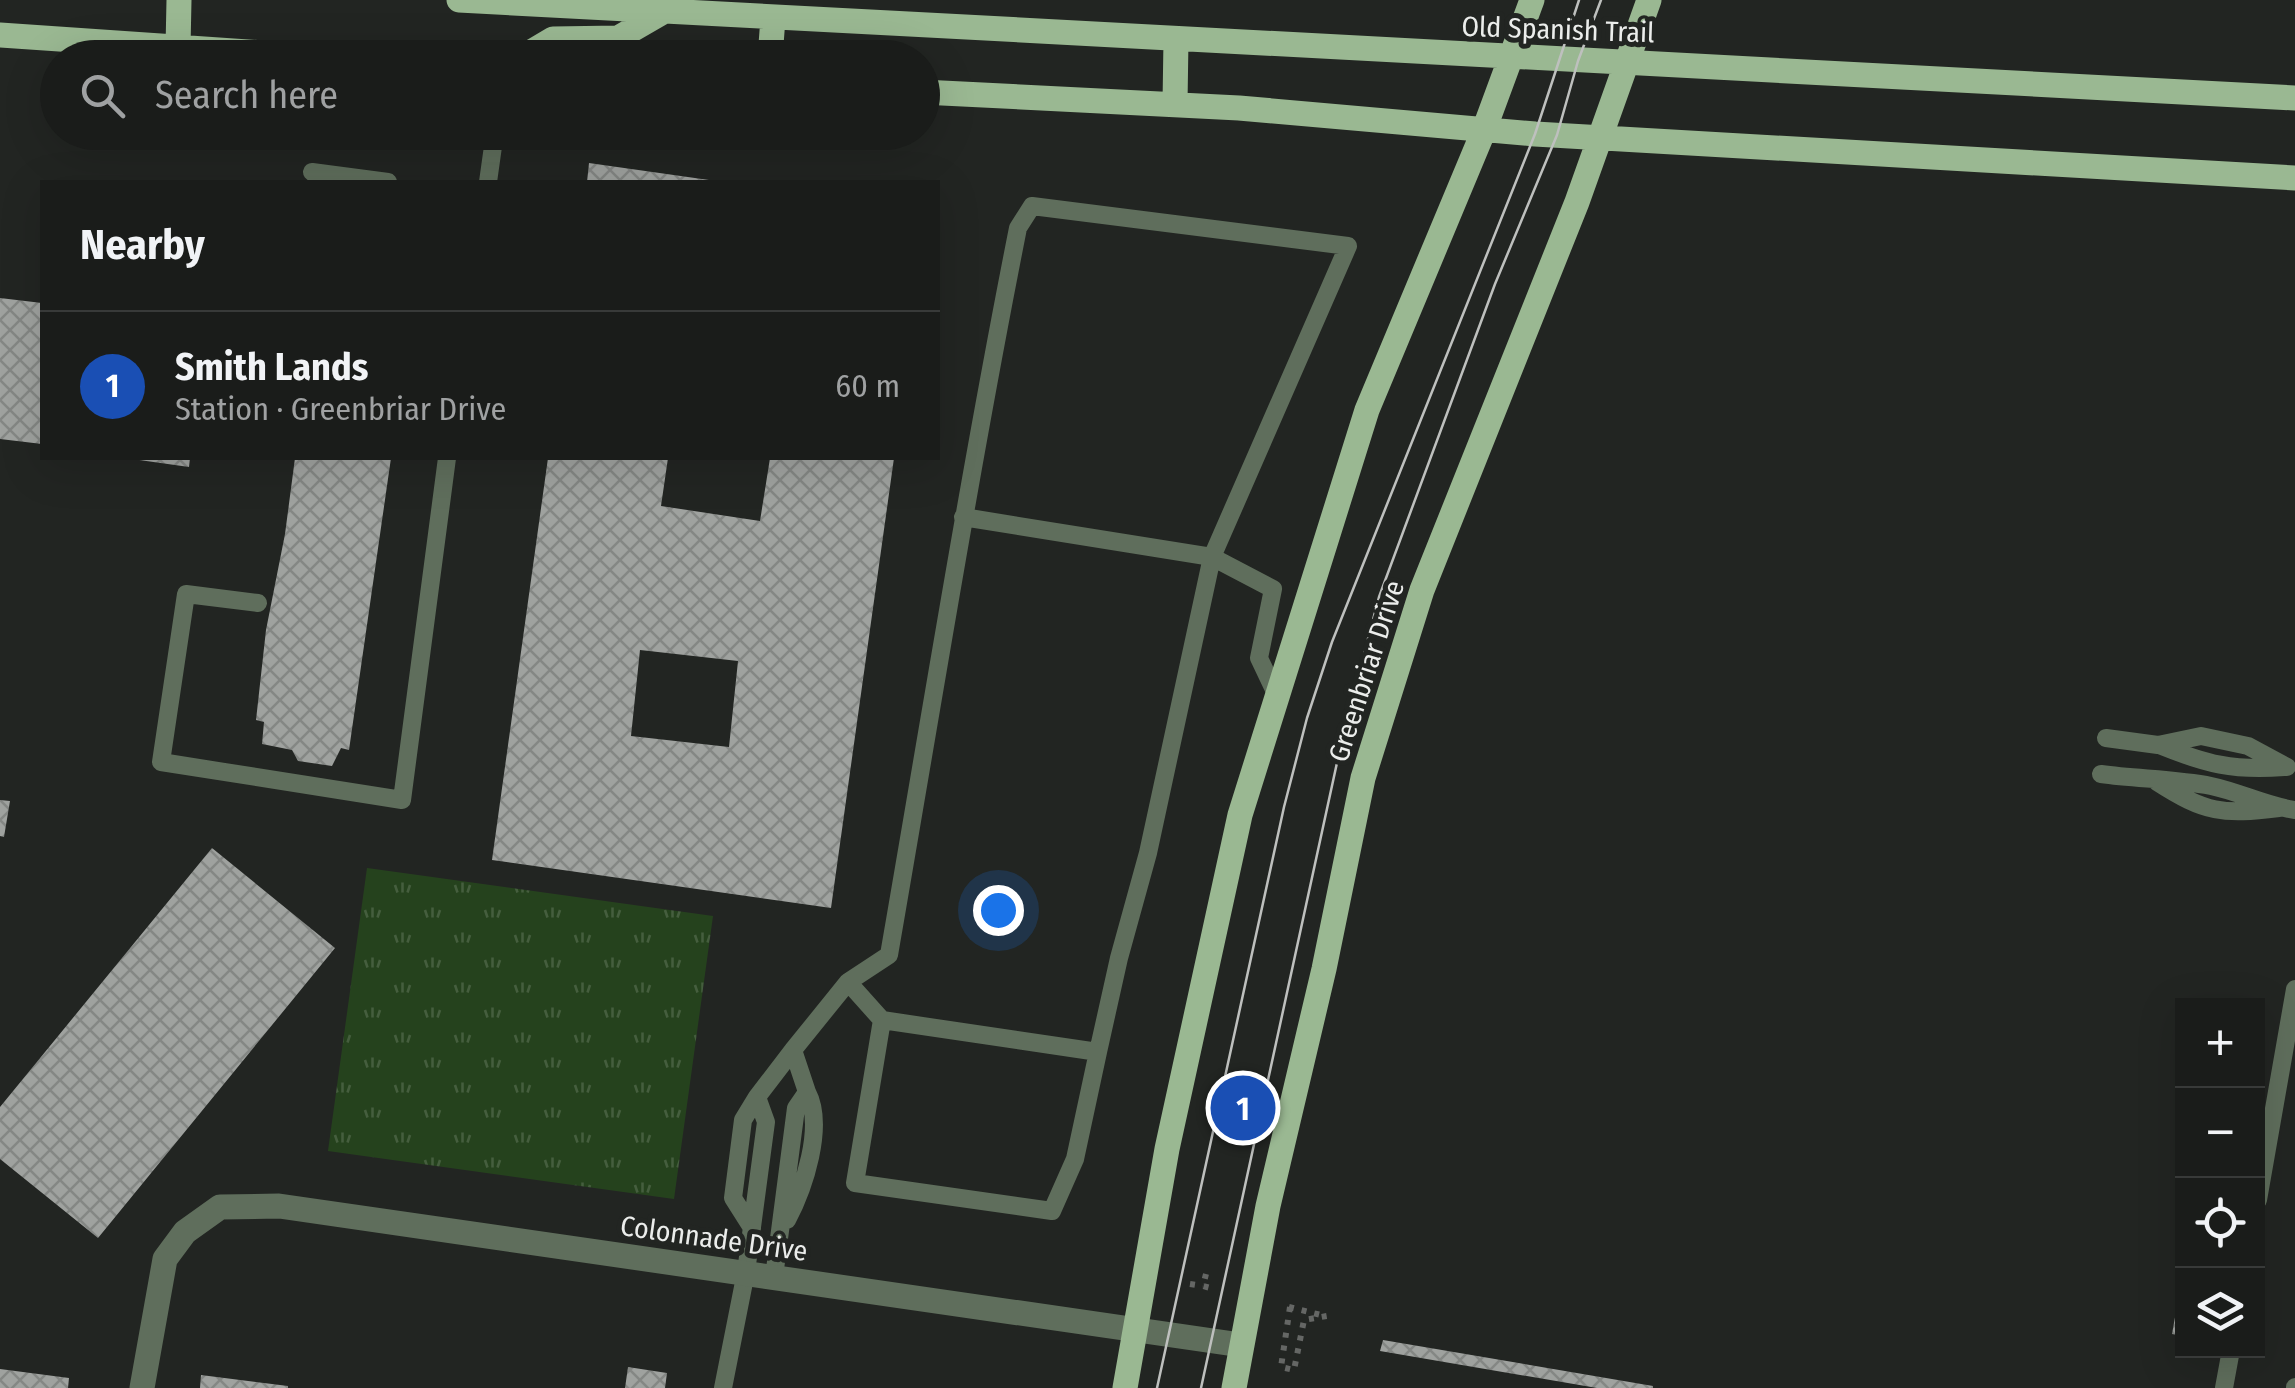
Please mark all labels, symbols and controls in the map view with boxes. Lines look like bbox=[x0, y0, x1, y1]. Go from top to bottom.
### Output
street label: Old Spanish Trail bbox=[1461, 10, 1655, 49]
search box bbox=[40, 40, 940, 150]
icon: search bbox=[75, 68, 130, 123]
text: Search here bbox=[155, 72, 338, 118]
text: Nearby bbox=[80, 220, 205, 270]
text: Smith Lands bbox=[175, 344, 368, 390]
text: 1 bbox=[106, 367, 119, 405]
text: 60 m bbox=[835, 367, 900, 405]
text: Station · Greenbriar Drive bbox=[175, 390, 506, 428]
street label: Greenbriar Drive bbox=[1322, 576, 1411, 766]
your location bbox=[973, 885, 1024, 936]
map controls bbox=[2175, 998, 2265, 1358]
button: + bbox=[2175, 998, 2265, 1088]
pin: 1 bbox=[1210, 1070, 1276, 1146]
button: − bbox=[2175, 1088, 2265, 1178]
button: locate bbox=[2175, 1178, 2265, 1268]
street label: Colonnade Drive bbox=[618, 1209, 809, 1268]
button: layers bbox=[2175, 1268, 2265, 1358]

